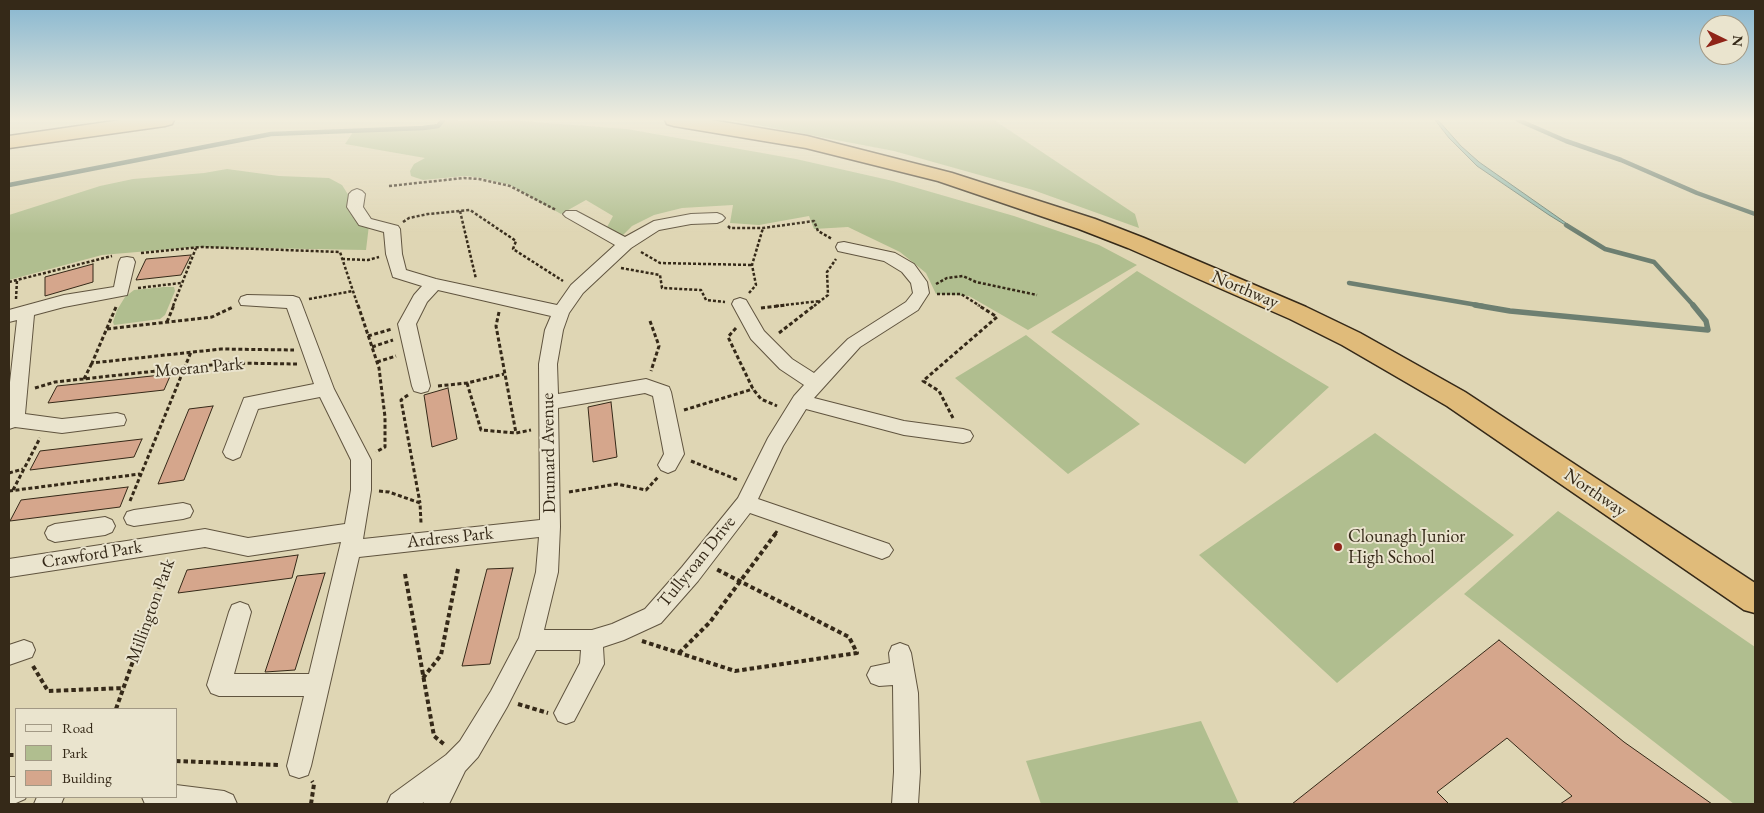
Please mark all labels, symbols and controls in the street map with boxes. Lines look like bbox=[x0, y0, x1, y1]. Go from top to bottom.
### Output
north arrow bbox=[1699, 15, 1749, 65]
text: N bbox=[1729, 35, 1747, 47]
street label: Northway bbox=[1208, 266, 1282, 314]
street label: Moeran Park bbox=[154, 353, 244, 383]
street label: Drumard Avenue bbox=[537, 393, 561, 513]
street label: Northway bbox=[1560, 464, 1630, 522]
street label: Tullyroan Drive bbox=[654, 512, 740, 612]
street label: Ardress Park bbox=[406, 523, 494, 553]
place label: Clounagh Junior High School bbox=[1348, 526, 1465, 568]
street label: Crawford Park bbox=[40, 536, 144, 574]
marker: Clounagh Junior High School bbox=[1332, 541, 1344, 553]
street label: Millington Park bbox=[122, 556, 180, 666]
legend bbox=[15, 708, 178, 798]
text: Road bbox=[62, 718, 93, 737]
text: Park bbox=[62, 743, 88, 762]
text: Building bbox=[62, 768, 112, 787]

